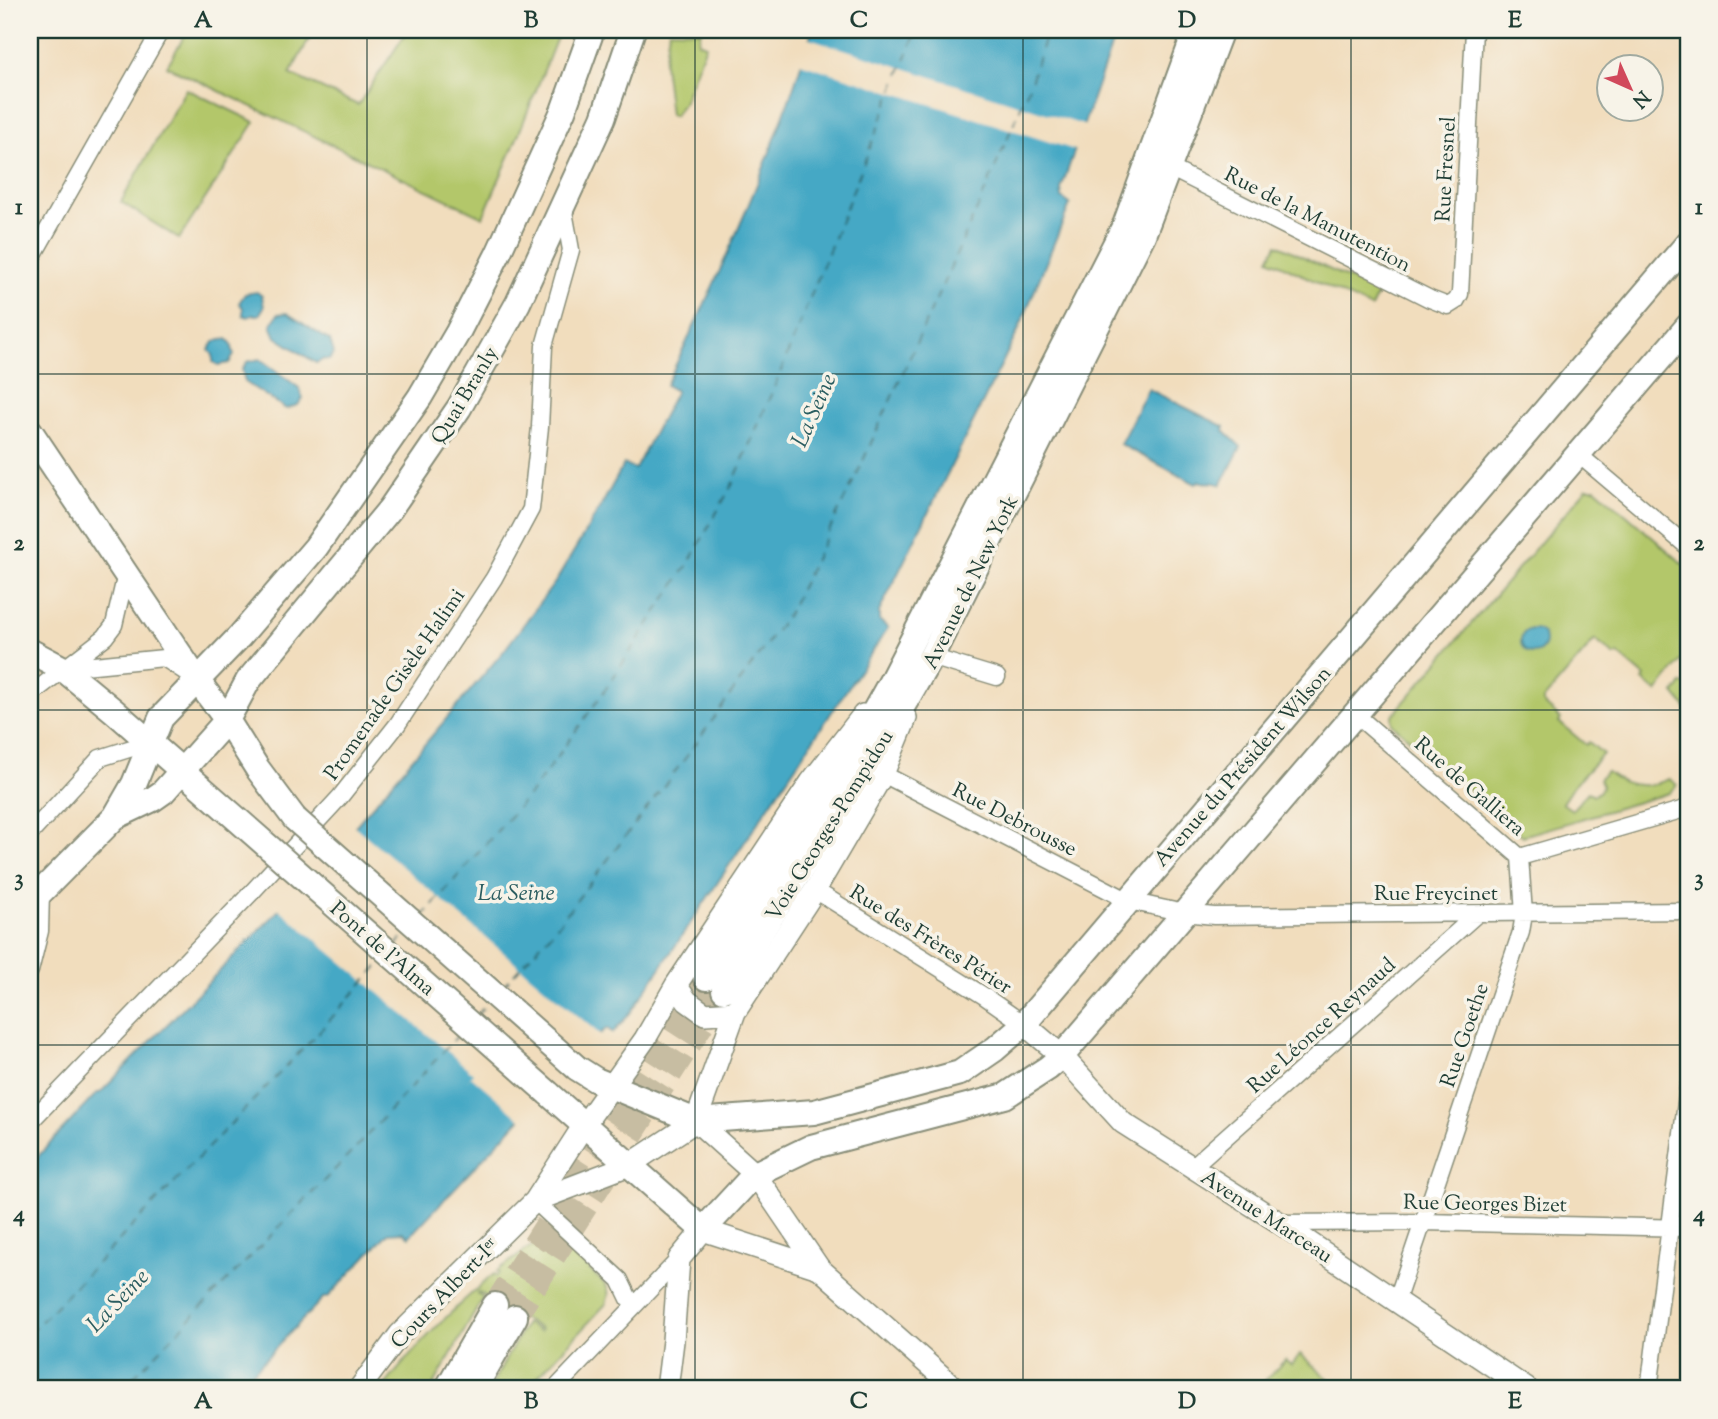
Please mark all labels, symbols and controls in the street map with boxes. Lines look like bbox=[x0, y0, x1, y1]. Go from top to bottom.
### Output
text: A bbox=[194, 5, 213, 38]
text: B bbox=[524, 5, 539, 38]
text: C bbox=[850, 5, 868, 38]
text: D bbox=[1178, 5, 1196, 38]
text: E bbox=[1508, 5, 1522, 38]
north arrow bbox=[1596, 52, 1666, 122]
text: N bbox=[1625, 83, 1655, 113]
street label: Rue Fresnel bbox=[1429, 115, 1465, 223]
street label: Rue de la Manutention bbox=[1218, 161, 1416, 281]
text: 1 bbox=[15, 192, 23, 225]
text: 1 bbox=[1695, 192, 1703, 225]
street label: Quai Branly bbox=[425, 341, 507, 451]
water label: La Seine bbox=[784, 369, 846, 453]
street label: Avenue de New York bbox=[917, 490, 1027, 675]
text: 2 bbox=[14, 528, 25, 561]
text: 2 bbox=[1694, 528, 1705, 561]
street label: Promenade Gisèle Halimi bbox=[318, 583, 473, 787]
street label: Avenue du Président Wilson bbox=[1148, 660, 1339, 874]
street label: Voie Georges-Pompidou bbox=[760, 725, 902, 927]
street label: Rue de Galliera bbox=[1407, 731, 1531, 844]
street label: Rue Debrousse bbox=[947, 776, 1082, 865]
text: 3 bbox=[14, 863, 24, 896]
text: 3 bbox=[1694, 863, 1704, 896]
water label: La Seine bbox=[477, 878, 555, 911]
street label: Rue des Frères Périer bbox=[843, 879, 1017, 1003]
street label: Rue Freycinet bbox=[1374, 880, 1498, 910]
street label: Pont de l'Alma bbox=[322, 895, 441, 1004]
street label: Rue Léonce Reynaud bbox=[1241, 951, 1403, 1101]
street label: Rue Goethe bbox=[1434, 980, 1498, 1092]
street label: Avenue Marceau bbox=[1194, 1164, 1338, 1272]
street label: Rue Georges Bizet bbox=[1403, 1189, 1567, 1221]
text: 4 bbox=[12, 1199, 25, 1232]
text: 4 bbox=[1692, 1199, 1705, 1232]
street label: Cours Albert-Iᵉʳ bbox=[385, 1232, 507, 1357]
water label: La Seine bbox=[80, 1262, 158, 1341]
text: A bbox=[194, 1386, 213, 1419]
text: B bbox=[524, 1386, 539, 1419]
text: C bbox=[850, 1386, 868, 1419]
text: D bbox=[1178, 1386, 1196, 1419]
text: E bbox=[1508, 1386, 1522, 1419]

